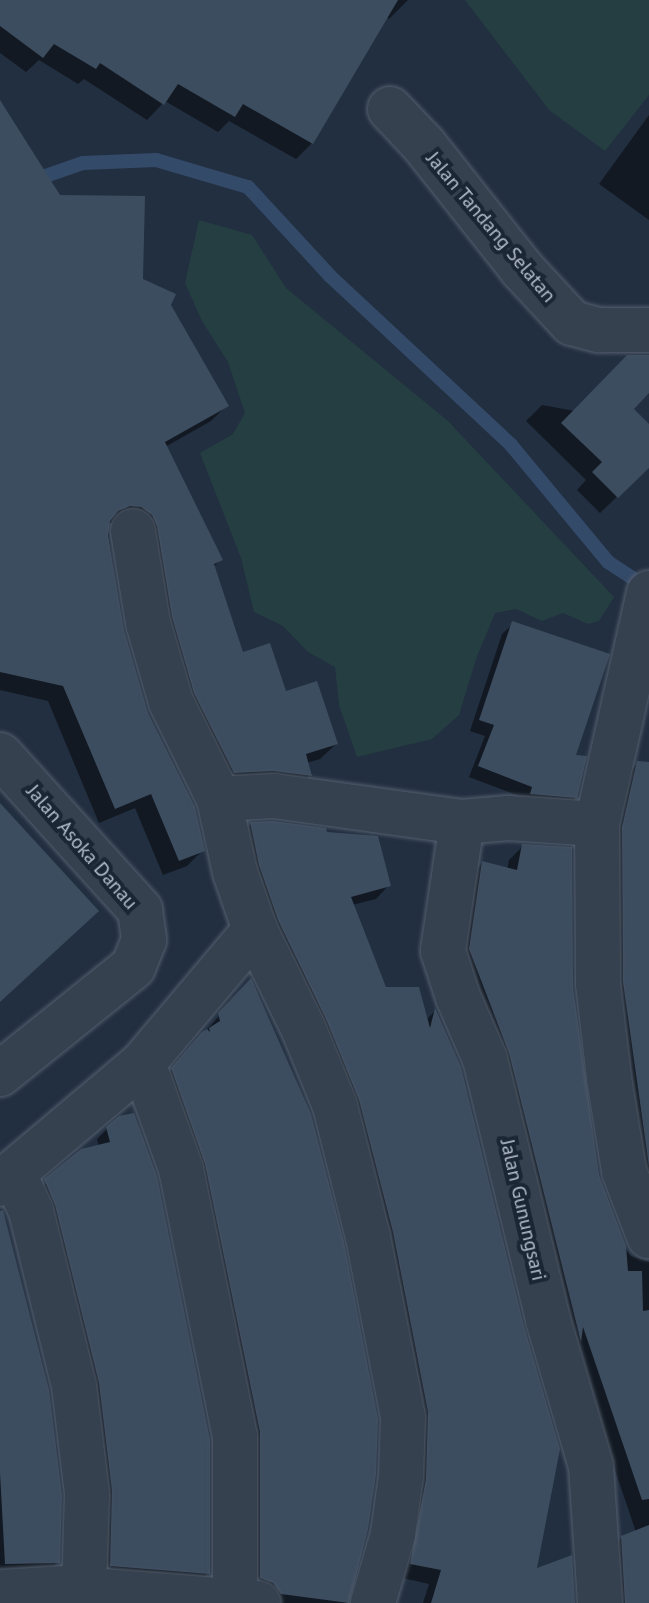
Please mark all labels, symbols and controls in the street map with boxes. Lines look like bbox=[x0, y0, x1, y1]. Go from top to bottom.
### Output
street label: Jalan Tandang Selatan bbox=[421, 147, 561, 307]
street label: Jalan Asoka Danau bbox=[21, 779, 143, 915]
street label: Jalan Gunungsari bbox=[495, 1137, 551, 1283]

